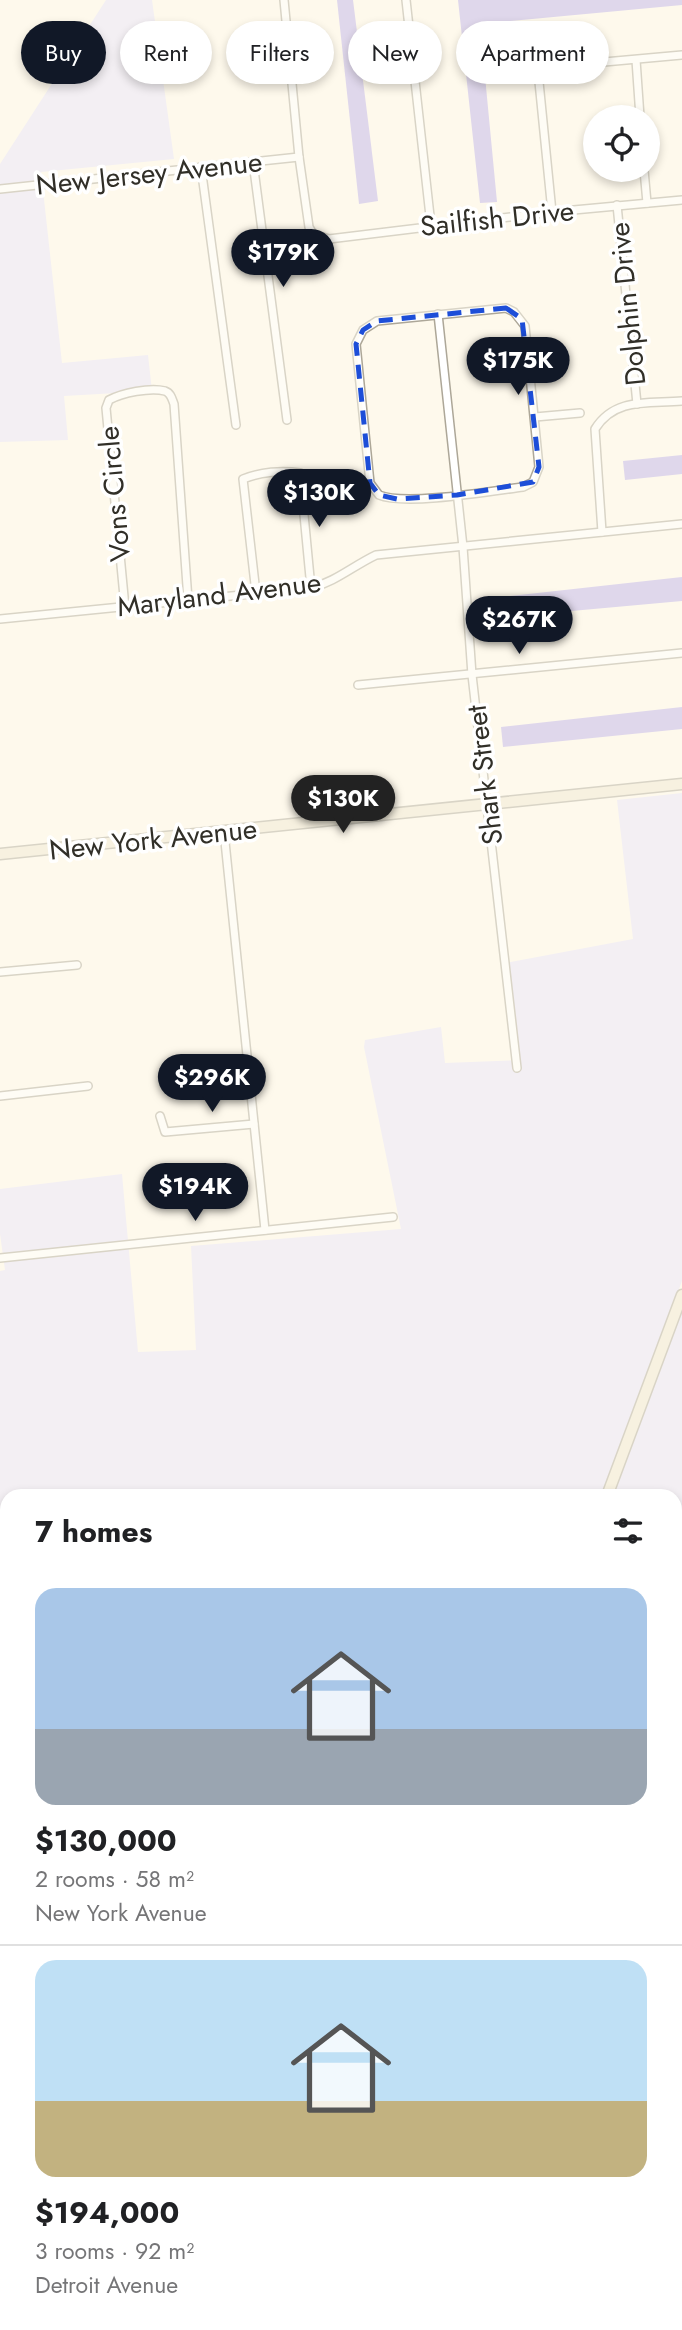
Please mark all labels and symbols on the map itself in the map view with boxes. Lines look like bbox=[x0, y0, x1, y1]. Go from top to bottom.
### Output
street label: New Jersey Avenue bbox=[34, 141, 264, 206]
street label: Sailfish Drive bbox=[418, 190, 576, 247]
street label: Dolphin Drive bbox=[599, 220, 656, 388]
pin: $179K bbox=[234, 230, 332, 289]
pin: $175K bbox=[469, 338, 567, 397]
street label: Vons Circle bbox=[88, 425, 141, 563]
pin: $130K bbox=[270, 470, 368, 529]
street label: Maryland Avenue bbox=[115, 562, 323, 627]
pin: $267K bbox=[470, 596, 568, 656]
street label: Shark Street bbox=[456, 702, 513, 847]
pin: $130K bbox=[294, 776, 392, 835]
street label: New York Avenue bbox=[47, 808, 259, 871]
pin: $296K bbox=[163, 1054, 261, 1114]
pin: $194K bbox=[146, 1164, 244, 1223]

